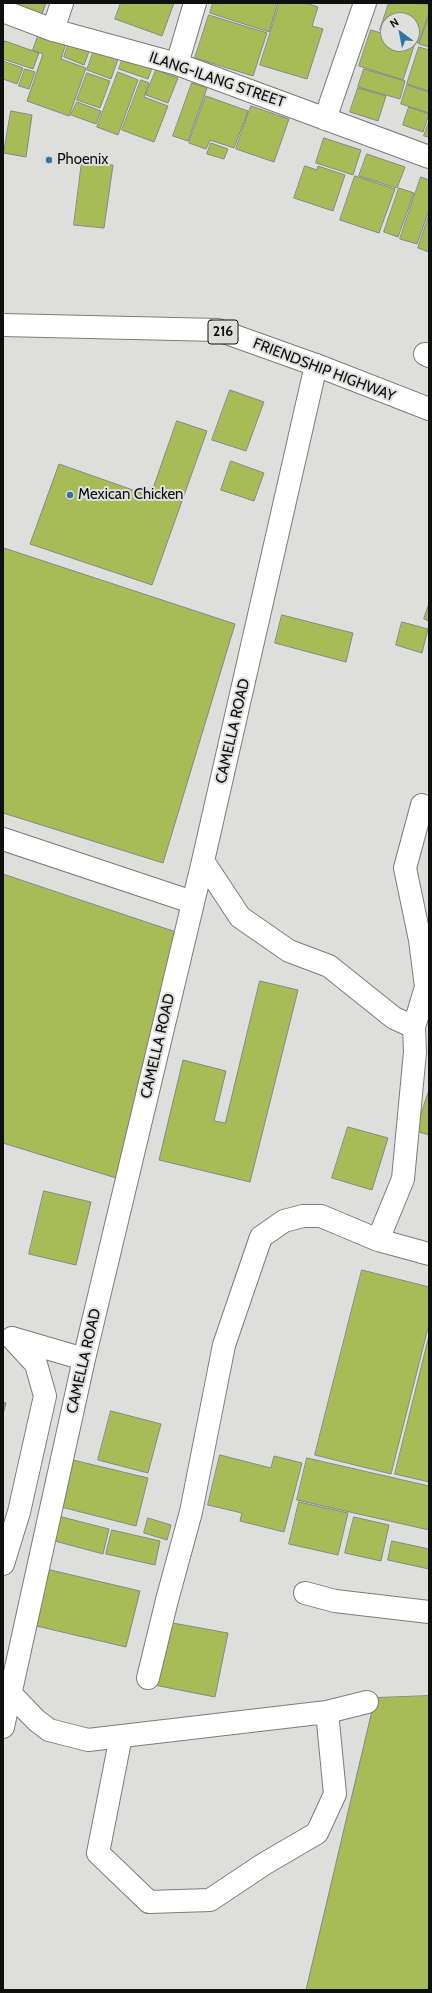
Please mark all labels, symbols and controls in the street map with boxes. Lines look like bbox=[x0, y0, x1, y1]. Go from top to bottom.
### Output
north arrow bbox=[380, 12, 420, 52]
text: N bbox=[387, 15, 401, 31]
street label: ILANG-ILANG STREET bbox=[147, 48, 287, 112]
place label: Phoenix bbox=[57, 151, 108, 169]
marker: Phoenix bbox=[44, 155, 54, 165]
road number: 216 bbox=[208, 320, 238, 344]
street label: FRIENDSHIP HIGHWAY bbox=[250, 335, 398, 405]
place label: Mexican Chicken bbox=[78, 486, 183, 504]
marker: Mexican Chicken bbox=[65, 490, 75, 500]
street label: CAMELLA ROAD bbox=[212, 677, 254, 785]
street label: CAMELLA ROAD bbox=[137, 992, 179, 1100]
street label: CAMELLA ROAD bbox=[63, 1307, 105, 1415]

